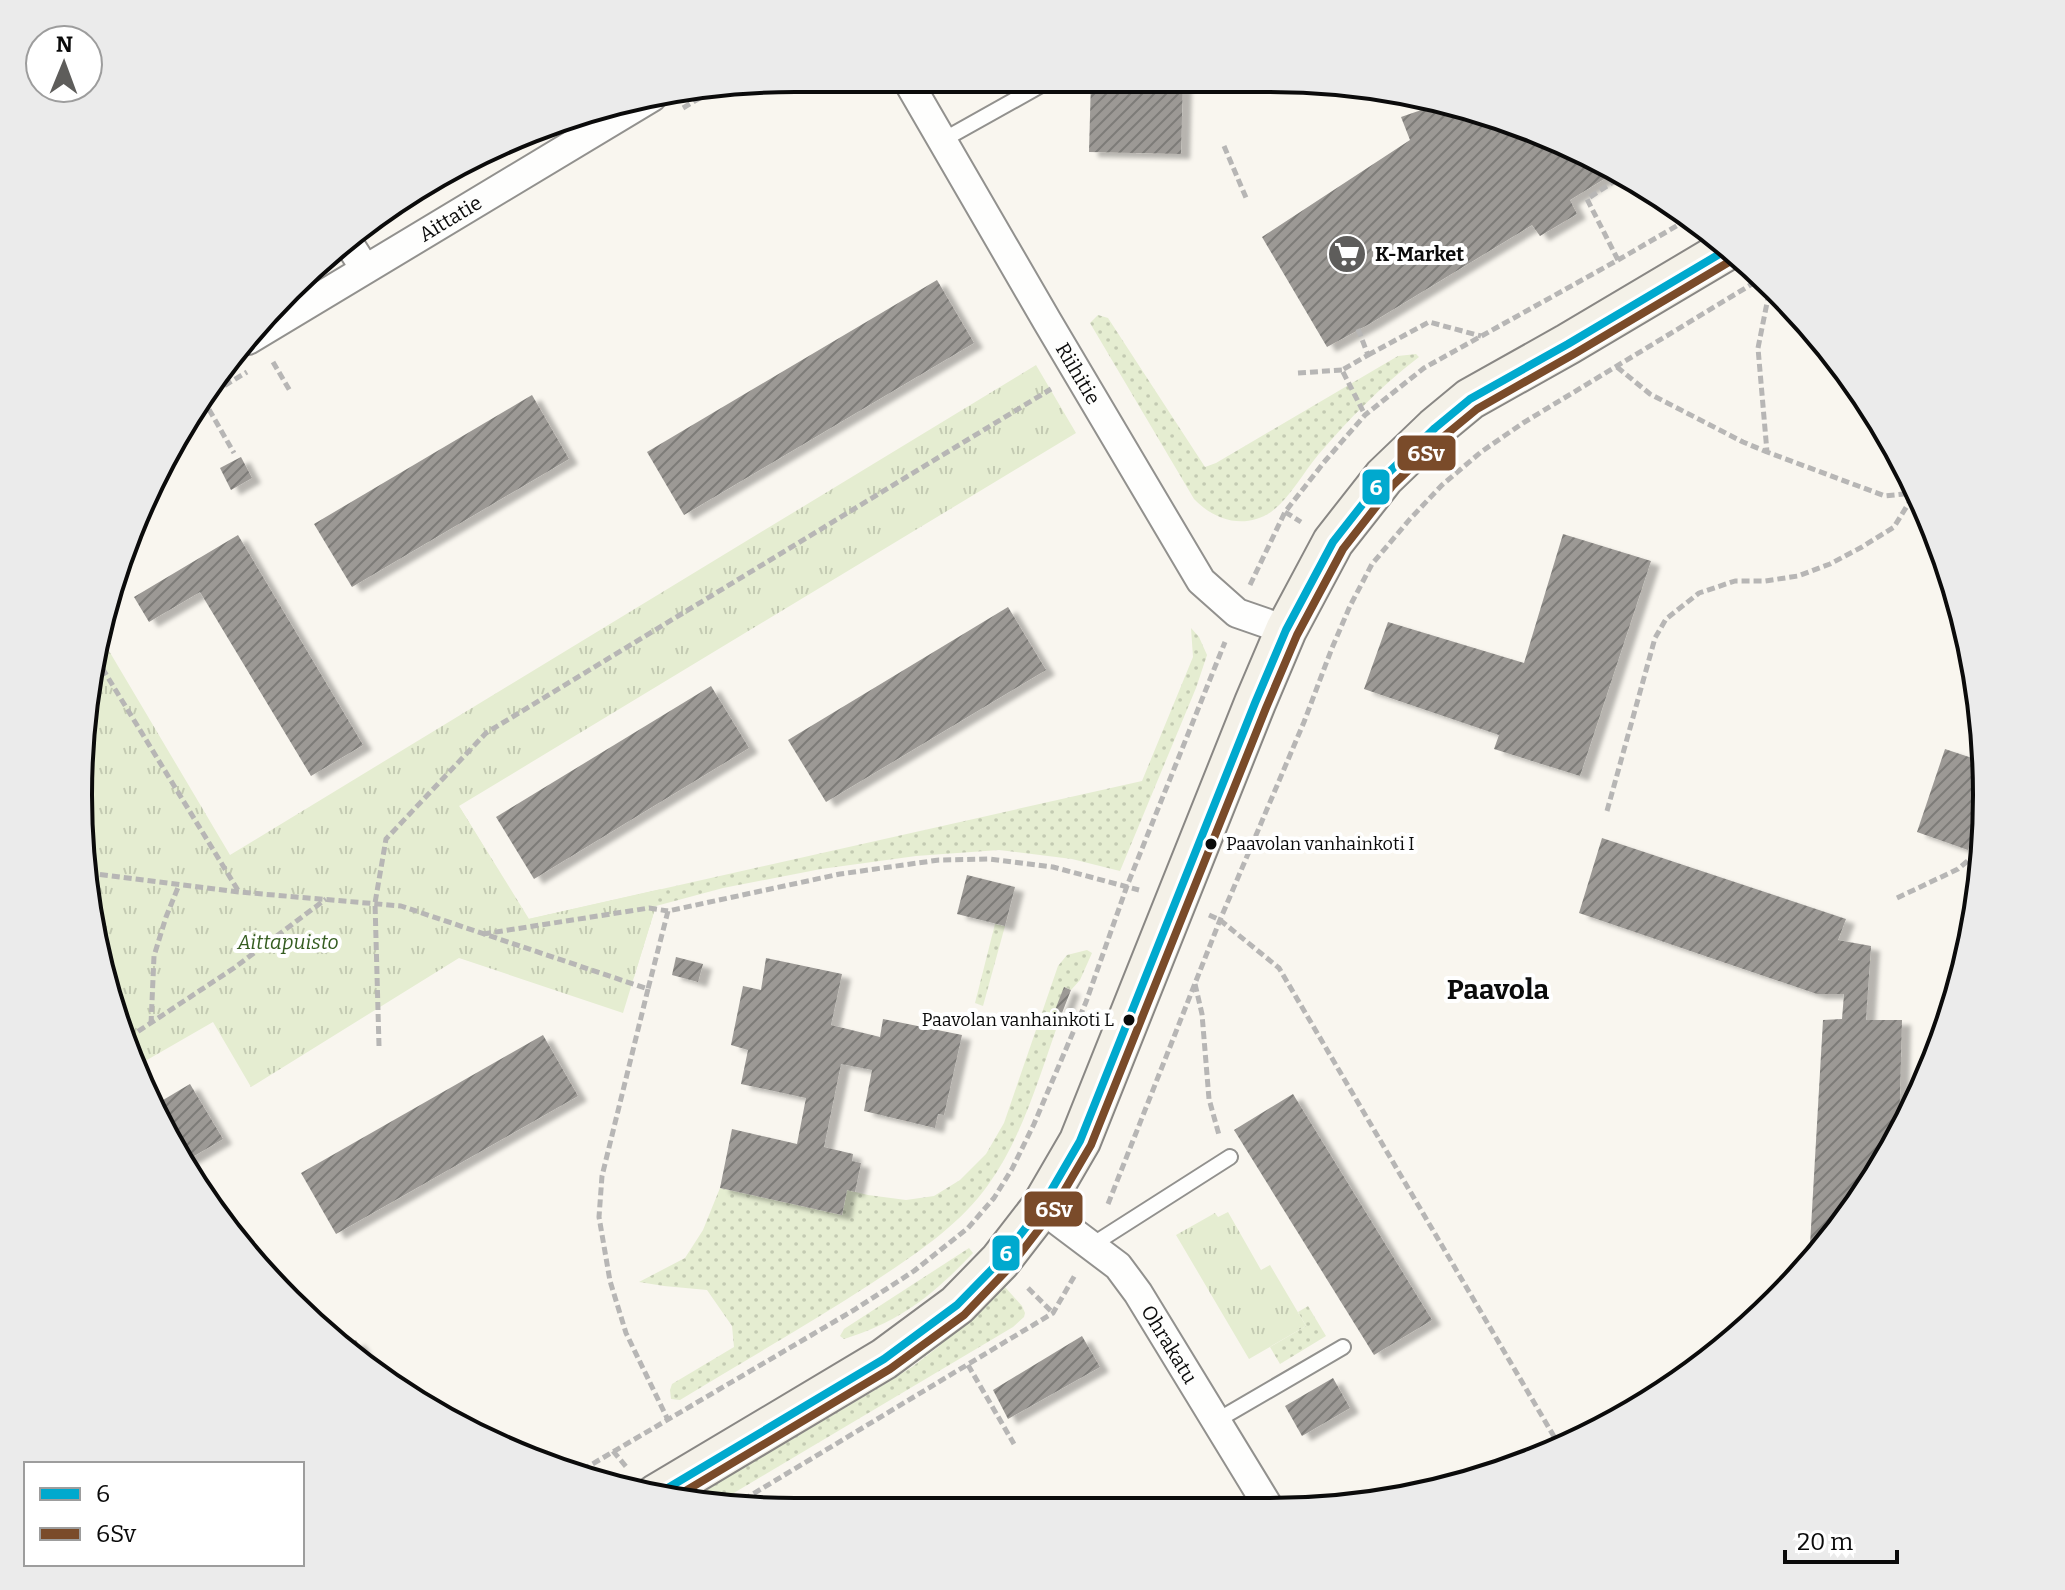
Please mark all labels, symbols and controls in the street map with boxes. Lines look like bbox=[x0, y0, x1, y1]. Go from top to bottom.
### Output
north arrow bbox=[24, 24, 104, 104]
text: N bbox=[56, 31, 73, 58]
street label: Aittatie bbox=[414, 190, 486, 246]
supermarket icon: K-Market bbox=[1326, 233, 1368, 275]
place label: K-Market bbox=[1375, 242, 1464, 266]
street label: Riihitie bbox=[1051, 338, 1106, 409]
line badge: 6Sv bbox=[1396, 434, 1457, 472]
text: 6Sv bbox=[1407, 440, 1446, 467]
line badge: 6 bbox=[1361, 468, 1391, 506]
text: 6 bbox=[1369, 474, 1383, 501]
place label: Paavolan vanhainkoti I bbox=[1226, 833, 1415, 855]
marker: Paavolan vanhainkoti I bbox=[1203, 836, 1219, 852]
park label: Aittapuisto bbox=[236, 930, 339, 954]
district label: Paavola bbox=[1447, 973, 1550, 1006]
place label: Paavolan vanhainkoti L bbox=[922, 1009, 1114, 1031]
marker: Paavolan vanhainkoti L bbox=[1121, 1012, 1137, 1028]
line badge: 6Sv bbox=[1023, 1190, 1084, 1228]
text: 6Sv bbox=[1035, 1196, 1074, 1223]
line badge: 6 bbox=[991, 1234, 1021, 1272]
text: 6 bbox=[999, 1240, 1013, 1267]
street label: Ohrakatu bbox=[1136, 1300, 1202, 1388]
legend bbox=[24, 1462, 304, 1566]
text: 6 bbox=[96, 1480, 110, 1508]
scale bar bbox=[1785, 1514, 1897, 1564]
text: 6Sv bbox=[96, 1520, 137, 1548]
text: 20 m bbox=[1797, 1528, 1853, 1556]

